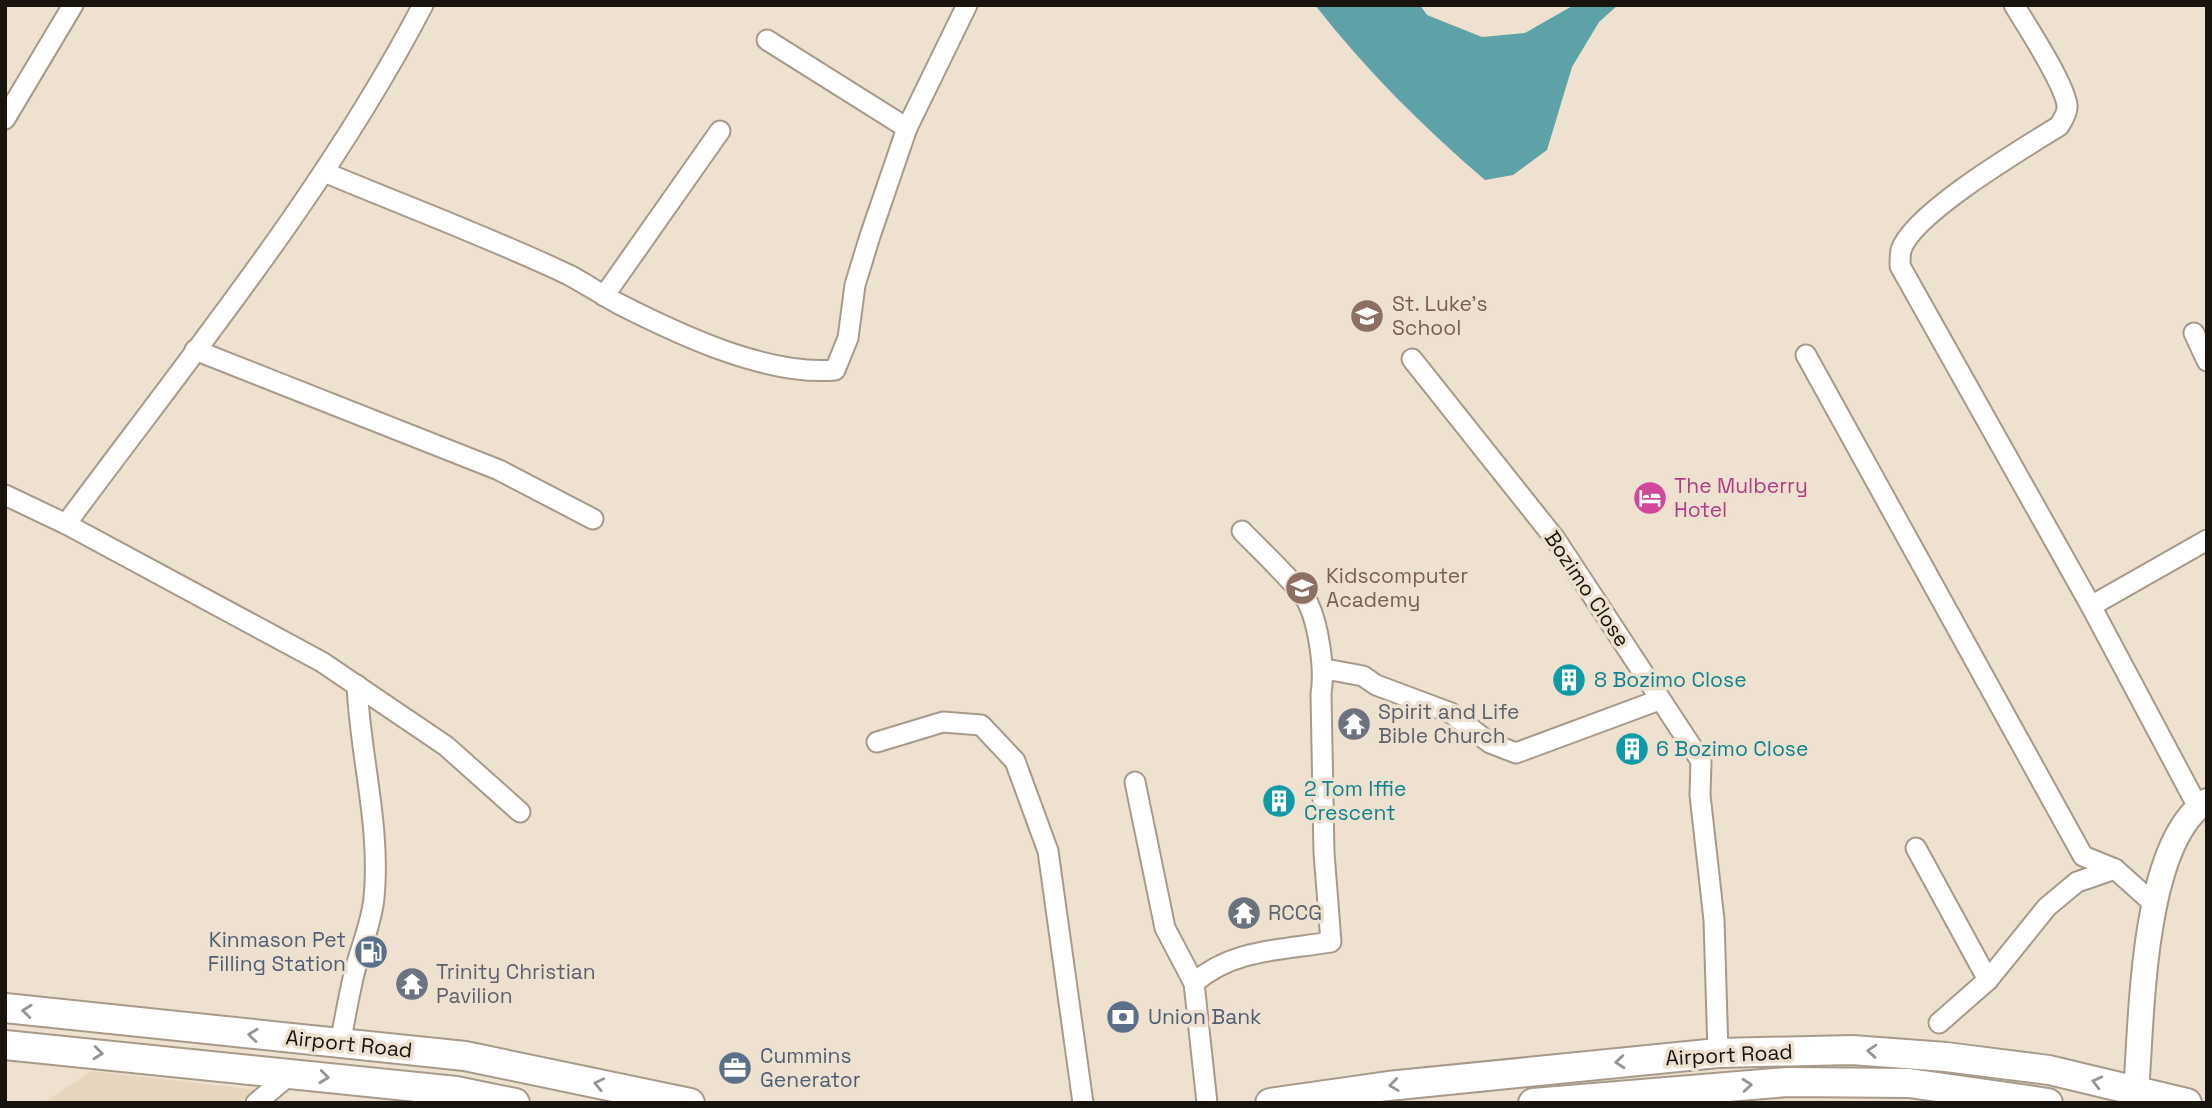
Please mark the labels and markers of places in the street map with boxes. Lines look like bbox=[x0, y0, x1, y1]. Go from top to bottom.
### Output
place label: St. Luke's School bbox=[1392, 290, 1488, 341]
school or university icon: St. Luke's School bbox=[1348, 297, 1386, 335]
place label: The Mulberry Hotel bbox=[1674, 472, 1808, 523]
hotel icon: The Mulberry Hotel bbox=[1631, 479, 1669, 517]
place label: Kidscomputer Academy bbox=[1326, 562, 1468, 613]
school or university icon: Kidscomputer Academy bbox=[1283, 569, 1321, 607]
building icon: 8 Bozimo Close bbox=[1550, 661, 1588, 699]
place label: 8 Bozimo Close bbox=[1594, 666, 1747, 693]
place label: Spirit and Life Bible Church bbox=[1378, 698, 1519, 749]
temple icon: Spirit and Life Bible Church bbox=[1335, 705, 1373, 743]
building icon: 6 Bozimo Close bbox=[1613, 730, 1651, 768]
place label: 6 Bozimo Close bbox=[1656, 735, 1808, 762]
place label: 2 Tom Iffie Crescent bbox=[1304, 775, 1406, 826]
building icon: 2 Tom Iffie Crescent bbox=[1260, 782, 1298, 820]
temple icon: RCCG bbox=[1225, 894, 1263, 932]
place label: RCCG bbox=[1268, 899, 1322, 926]
place label: Kinmason Pet Filling Station bbox=[208, 926, 346, 977]
fuel station icon: Kinmason Pet Filling Station bbox=[352, 933, 390, 971]
place label: Trinity Christian Pavilion bbox=[436, 958, 596, 1009]
temple icon: Trinity Christian Pavilion bbox=[393, 965, 431, 1003]
bank icon: Union Bank bbox=[1104, 998, 1142, 1036]
place label: Union Bank bbox=[1148, 1003, 1261, 1030]
place label: Cummins Generator bbox=[760, 1042, 861, 1093]
office icon: Cummins Generator bbox=[716, 1049, 754, 1087]

